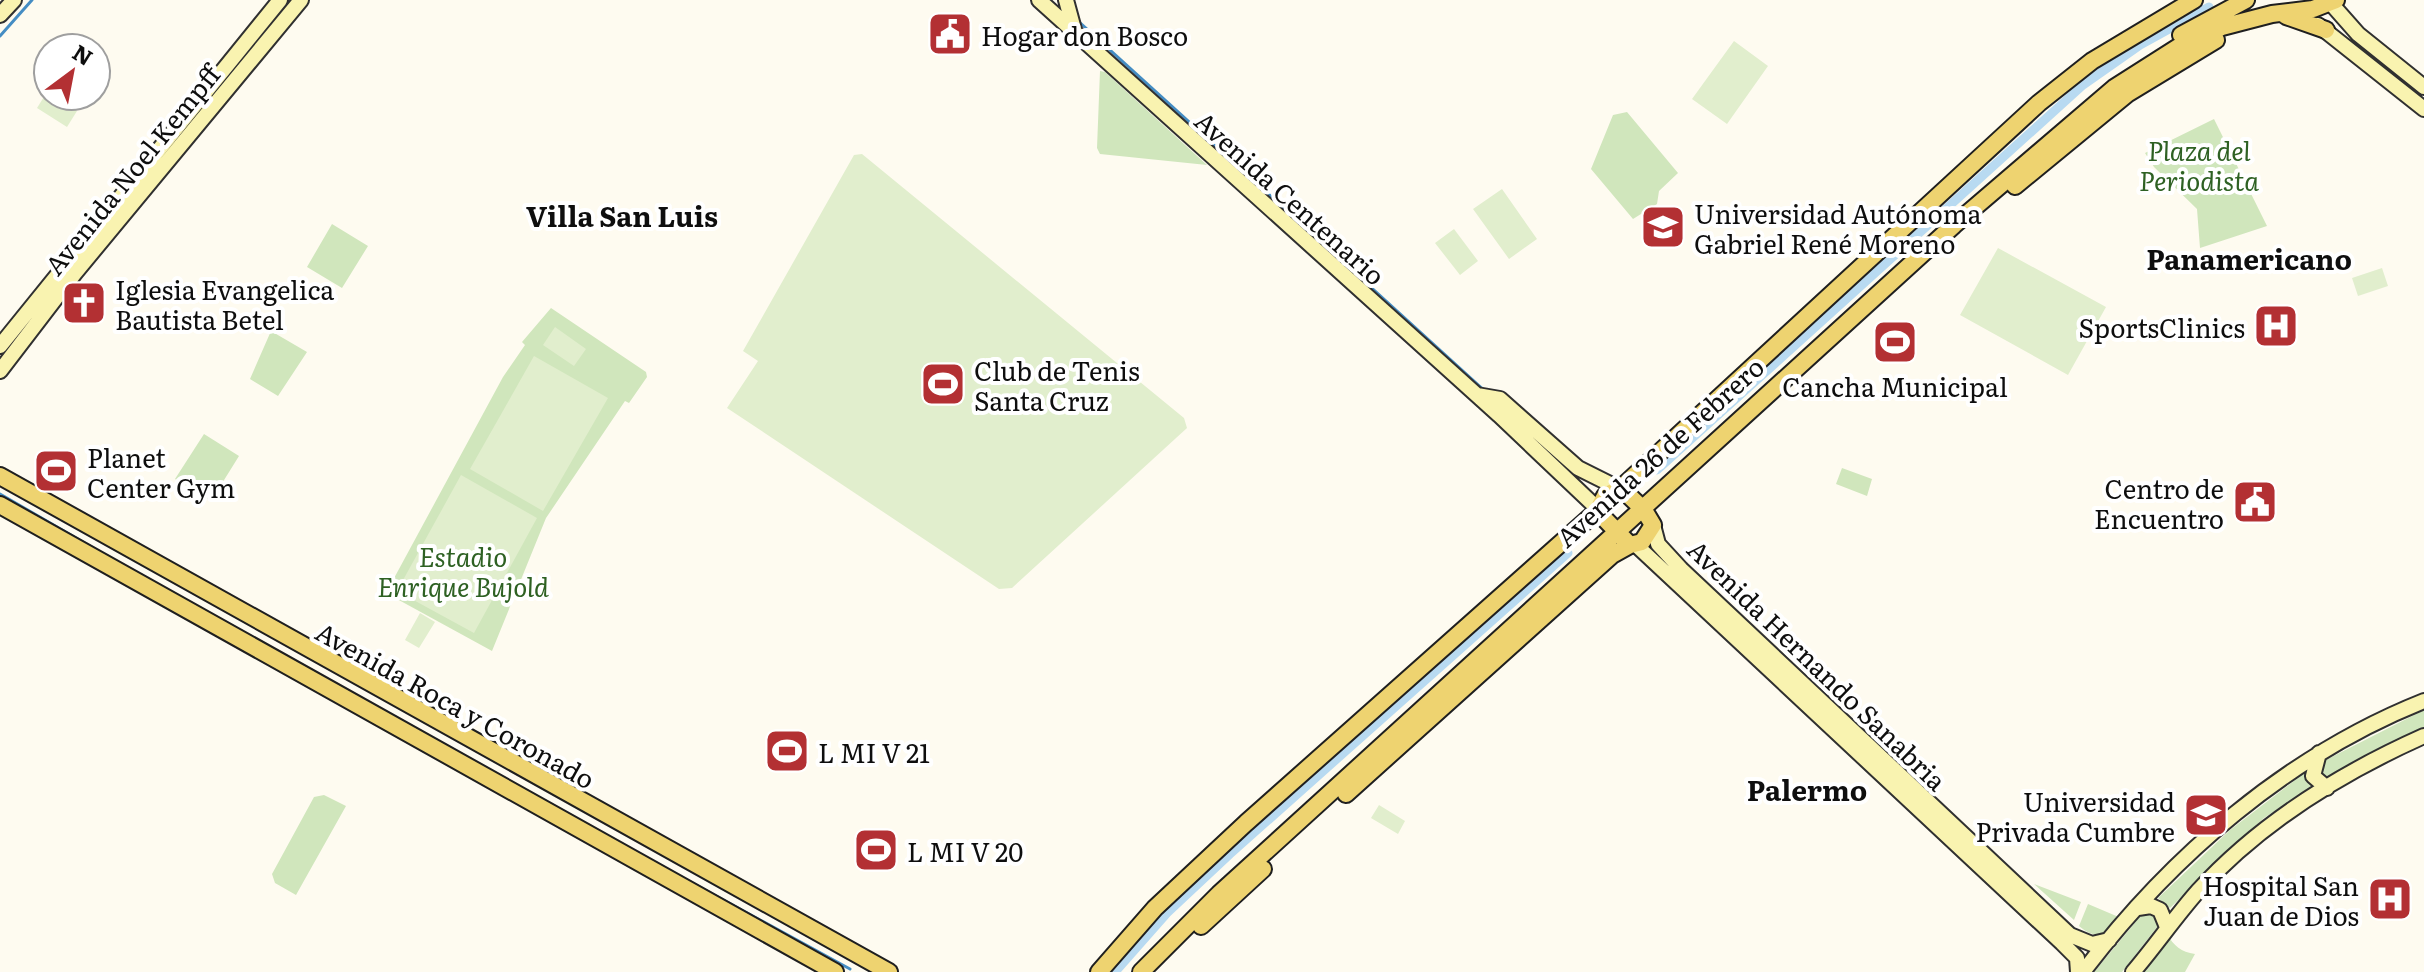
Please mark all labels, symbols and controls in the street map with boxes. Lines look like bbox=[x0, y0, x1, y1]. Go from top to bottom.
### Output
public building icon: Hogar don Bosco bbox=[926, 10, 974, 58]
place label: Hogar don Bosco bbox=[981, 15, 1188, 54]
north arrow bbox=[32, 32, 112, 112]
text: N bbox=[67, 35, 100, 73]
street label: Avenida Noel Kempff bbox=[34, 54, 230, 282]
street label: Avenida Centenario bbox=[1187, 101, 1395, 293]
park label: Plaza del Periodista bbox=[2139, 130, 2259, 199]
place label: Universidad Autónoma Gabriel René Moreno bbox=[1694, 193, 1982, 262]
district label: Villa San Luis bbox=[526, 194, 718, 236]
school or university icon: Universidad Autónoma Gabriel René Moreno bbox=[1639, 203, 1687, 251]
district label: Panamericano bbox=[2146, 237, 2352, 279]
place label: Iglesia Evangelica Bautista Betel bbox=[115, 269, 334, 338]
church icon: Iglesia Evangelica Bautista Betel bbox=[60, 279, 108, 327]
hospital icon: SportsClinics bbox=[2252, 302, 2300, 350]
place label: SportsClinics bbox=[2079, 307, 2245, 346]
sports icon: Cancha Municipal bbox=[1871, 318, 1919, 366]
street label: Avenida 26 de Febrero bbox=[1546, 347, 1772, 555]
place label: Club de Tenis Santa Cruz bbox=[974, 350, 1140, 419]
sports icon: Club de Tenis Santa Cruz bbox=[919, 360, 967, 408]
place label: Cancha Municipal bbox=[1782, 366, 2008, 405]
place label: Planet Center Gym bbox=[87, 437, 235, 506]
sports icon: Planet Center Gym bbox=[32, 447, 80, 495]
place label: Centro de Encuentro bbox=[2094, 468, 2224, 537]
public building icon: Centro de Encuentro bbox=[2231, 478, 2279, 526]
street label: Avenida Hernando Sanabria bbox=[1680, 529, 1956, 799]
park label: Estadio Enrique Bujold bbox=[377, 536, 549, 605]
street label: Avenida Roca y Coronado bbox=[309, 611, 603, 797]
sports icon: L MI V 21 bbox=[763, 727, 811, 775]
place label: L MI V 21 bbox=[818, 732, 930, 771]
district label: Palermo bbox=[1747, 768, 1867, 810]
place label: Universidad Privada Cumbre bbox=[1975, 781, 2175, 850]
school or university icon: Universidad Privada Cumbre bbox=[2182, 791, 2230, 839]
sports icon: L MI V 20 bbox=[852, 826, 900, 874]
place label: L MI V 20 bbox=[907, 831, 1023, 870]
place label: Hospital San Juan de Dios bbox=[2202, 865, 2359, 934]
hospital icon: Hospital San Juan de Dios bbox=[2366, 875, 2414, 923]

